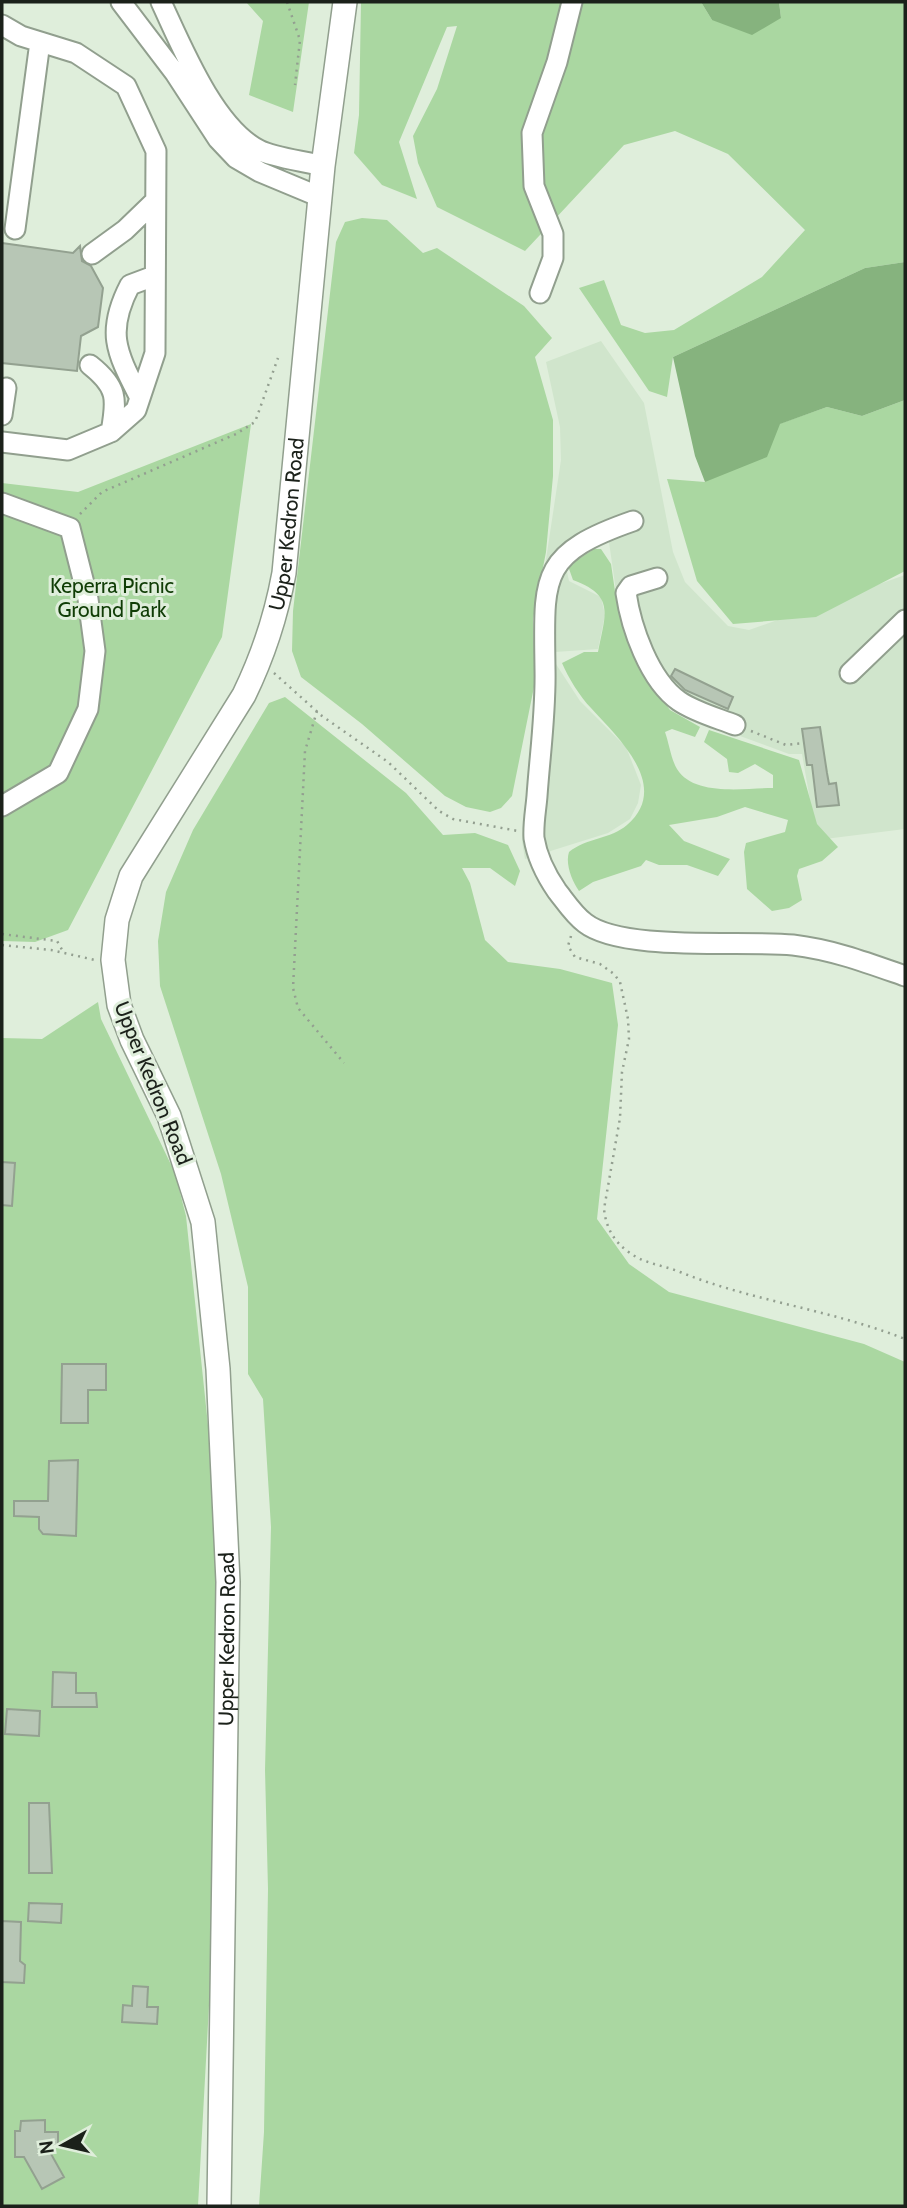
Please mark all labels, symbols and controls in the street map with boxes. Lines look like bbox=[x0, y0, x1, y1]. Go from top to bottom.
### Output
street label: Upper Kedron Road bbox=[263, 437, 309, 613]
park label: Keperra Picnic Ground Park bbox=[50, 573, 174, 622]
street label: Upper Kedron Road bbox=[109, 998, 198, 1168]
street label: Upper Kedron Road bbox=[213, 1552, 240, 1726]
north arrow bbox=[28, 2110, 98, 2180]
text: N bbox=[34, 2139, 59, 2156]

